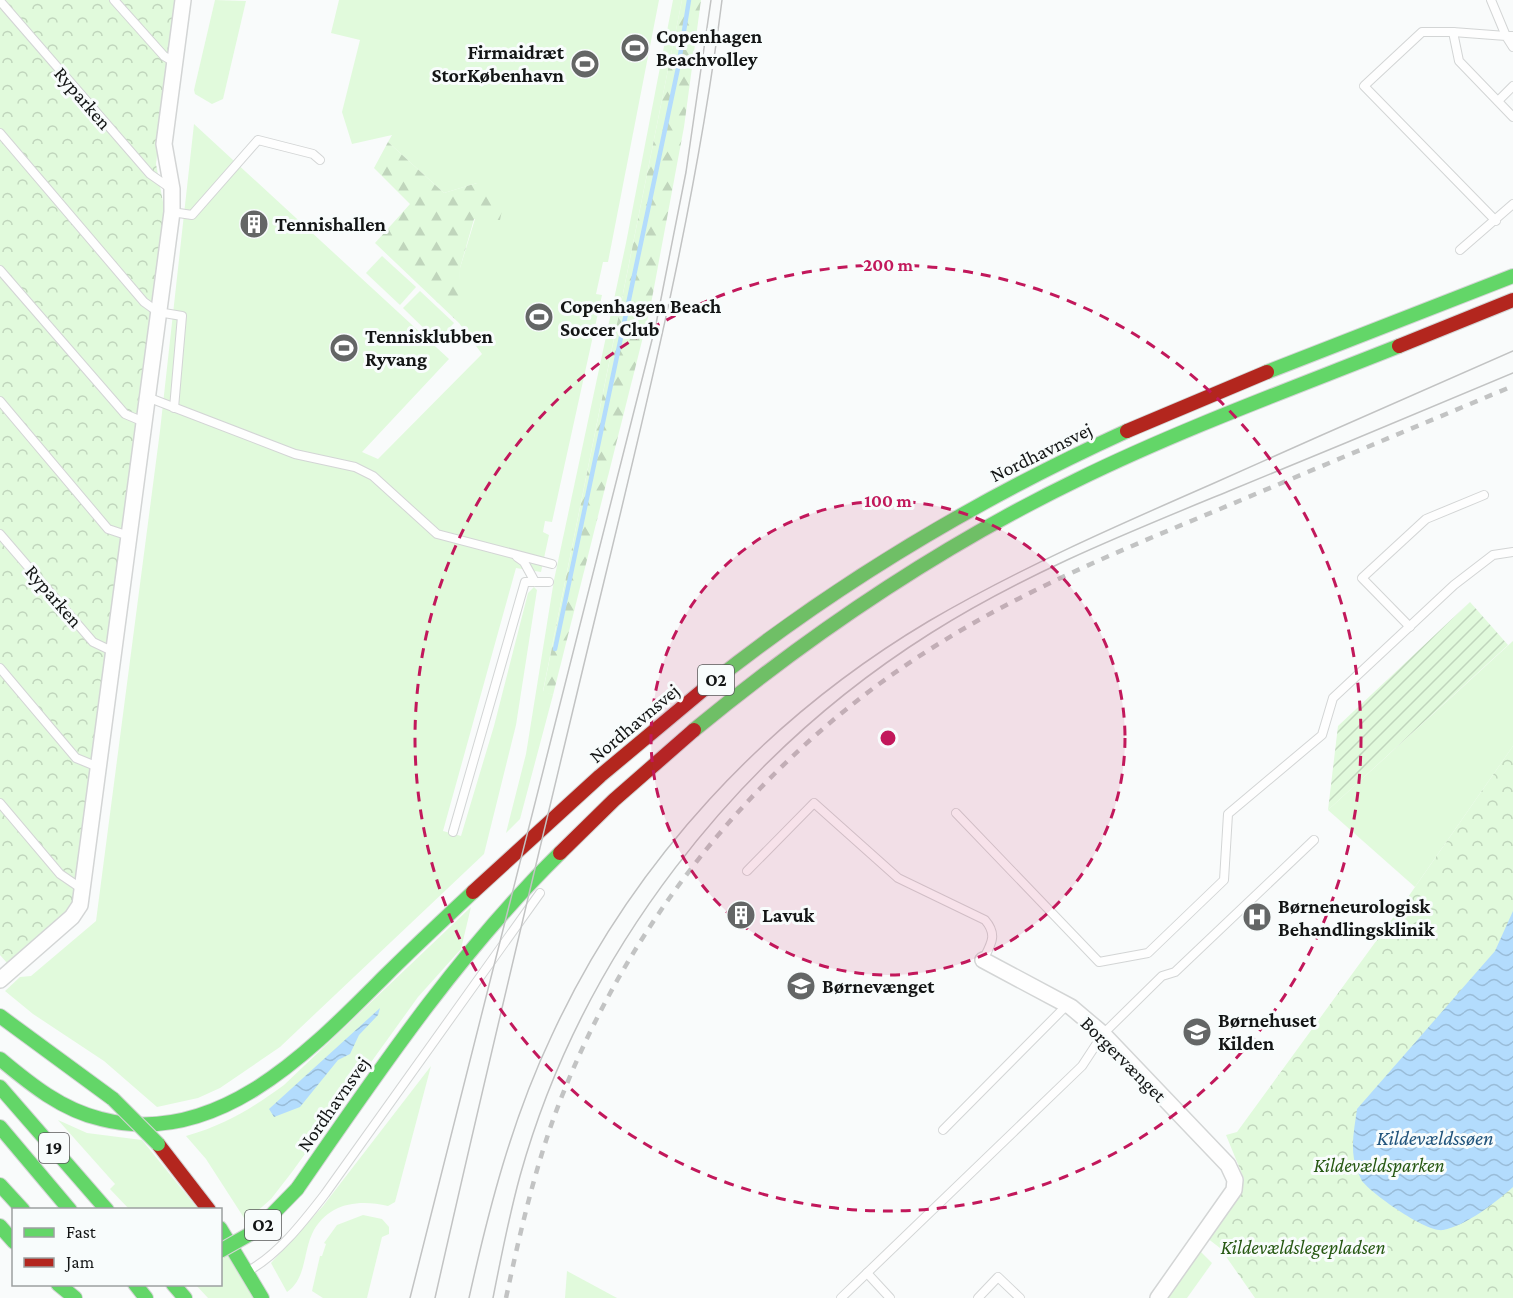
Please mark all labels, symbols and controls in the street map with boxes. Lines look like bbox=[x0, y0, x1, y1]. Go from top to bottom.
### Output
place label: Copenhagen Beachvolley bbox=[656, 25, 763, 70]
sports icon: Copenhagen Beachvolley bbox=[619, 32, 651, 64]
place label: Firmaidræt StorKøbenhavn bbox=[432, 41, 565, 86]
sports icon: Firmaidræt StorKøbenhavn bbox=[569, 48, 601, 80]
street label: Ryparken bbox=[49, 62, 116, 135]
building icon: Tennishallen bbox=[238, 208, 270, 240]
place label: Tennishallen bbox=[275, 213, 387, 235]
text: 200 m bbox=[863, 255, 914, 275]
place label: Copenhagen Beach Soccer Club bbox=[560, 295, 722, 340]
sports icon: Copenhagen Beach Soccer Club bbox=[523, 301, 555, 333]
place label: Tennisklubben Ryvang bbox=[365, 325, 493, 370]
sports icon: Tennisklubben Ryvang bbox=[328, 332, 360, 364]
street label: Nordhavnsvej bbox=[986, 418, 1096, 487]
text: 100 m bbox=[864, 491, 912, 511]
street label: Ryparken bbox=[20, 560, 87, 633]
road number: O2 bbox=[698, 665, 734, 695]
street label: Nordhavnsvej bbox=[585, 679, 684, 768]
centre of rings bbox=[878, 728, 898, 748]
place label: Børneneurologisk Behandlingsklinik bbox=[1278, 895, 1436, 940]
building icon: Lavuk bbox=[725, 899, 757, 931]
hospital icon: Børneneurologisk Behandlingsklinik bbox=[1241, 901, 1273, 933]
place label: Lavuk bbox=[762, 904, 816, 926]
school or university icon: Børnevænget bbox=[785, 970, 817, 1002]
place label: Børnevænget bbox=[822, 975, 935, 997]
place label: Børnehuset Kilden bbox=[1218, 1009, 1317, 1054]
street label: Borgervænget bbox=[1076, 1012, 1171, 1107]
school or university icon: Børnehuset Kilden bbox=[1181, 1016, 1213, 1048]
street label: Nordhavnsvej bbox=[292, 1052, 375, 1156]
water label: Kildevældssøen bbox=[1376, 1126, 1494, 1150]
road number: 19 bbox=[39, 1133, 69, 1163]
park label: Kildevældsparken bbox=[1313, 1154, 1445, 1177]
legend bbox=[12, 1208, 222, 1286]
road number: O2 bbox=[245, 1210, 281, 1240]
text: Fast bbox=[66, 1222, 97, 1242]
park label: Kildevældslegepladsen bbox=[1220, 1236, 1386, 1259]
text: Jam bbox=[64, 1252, 95, 1272]

